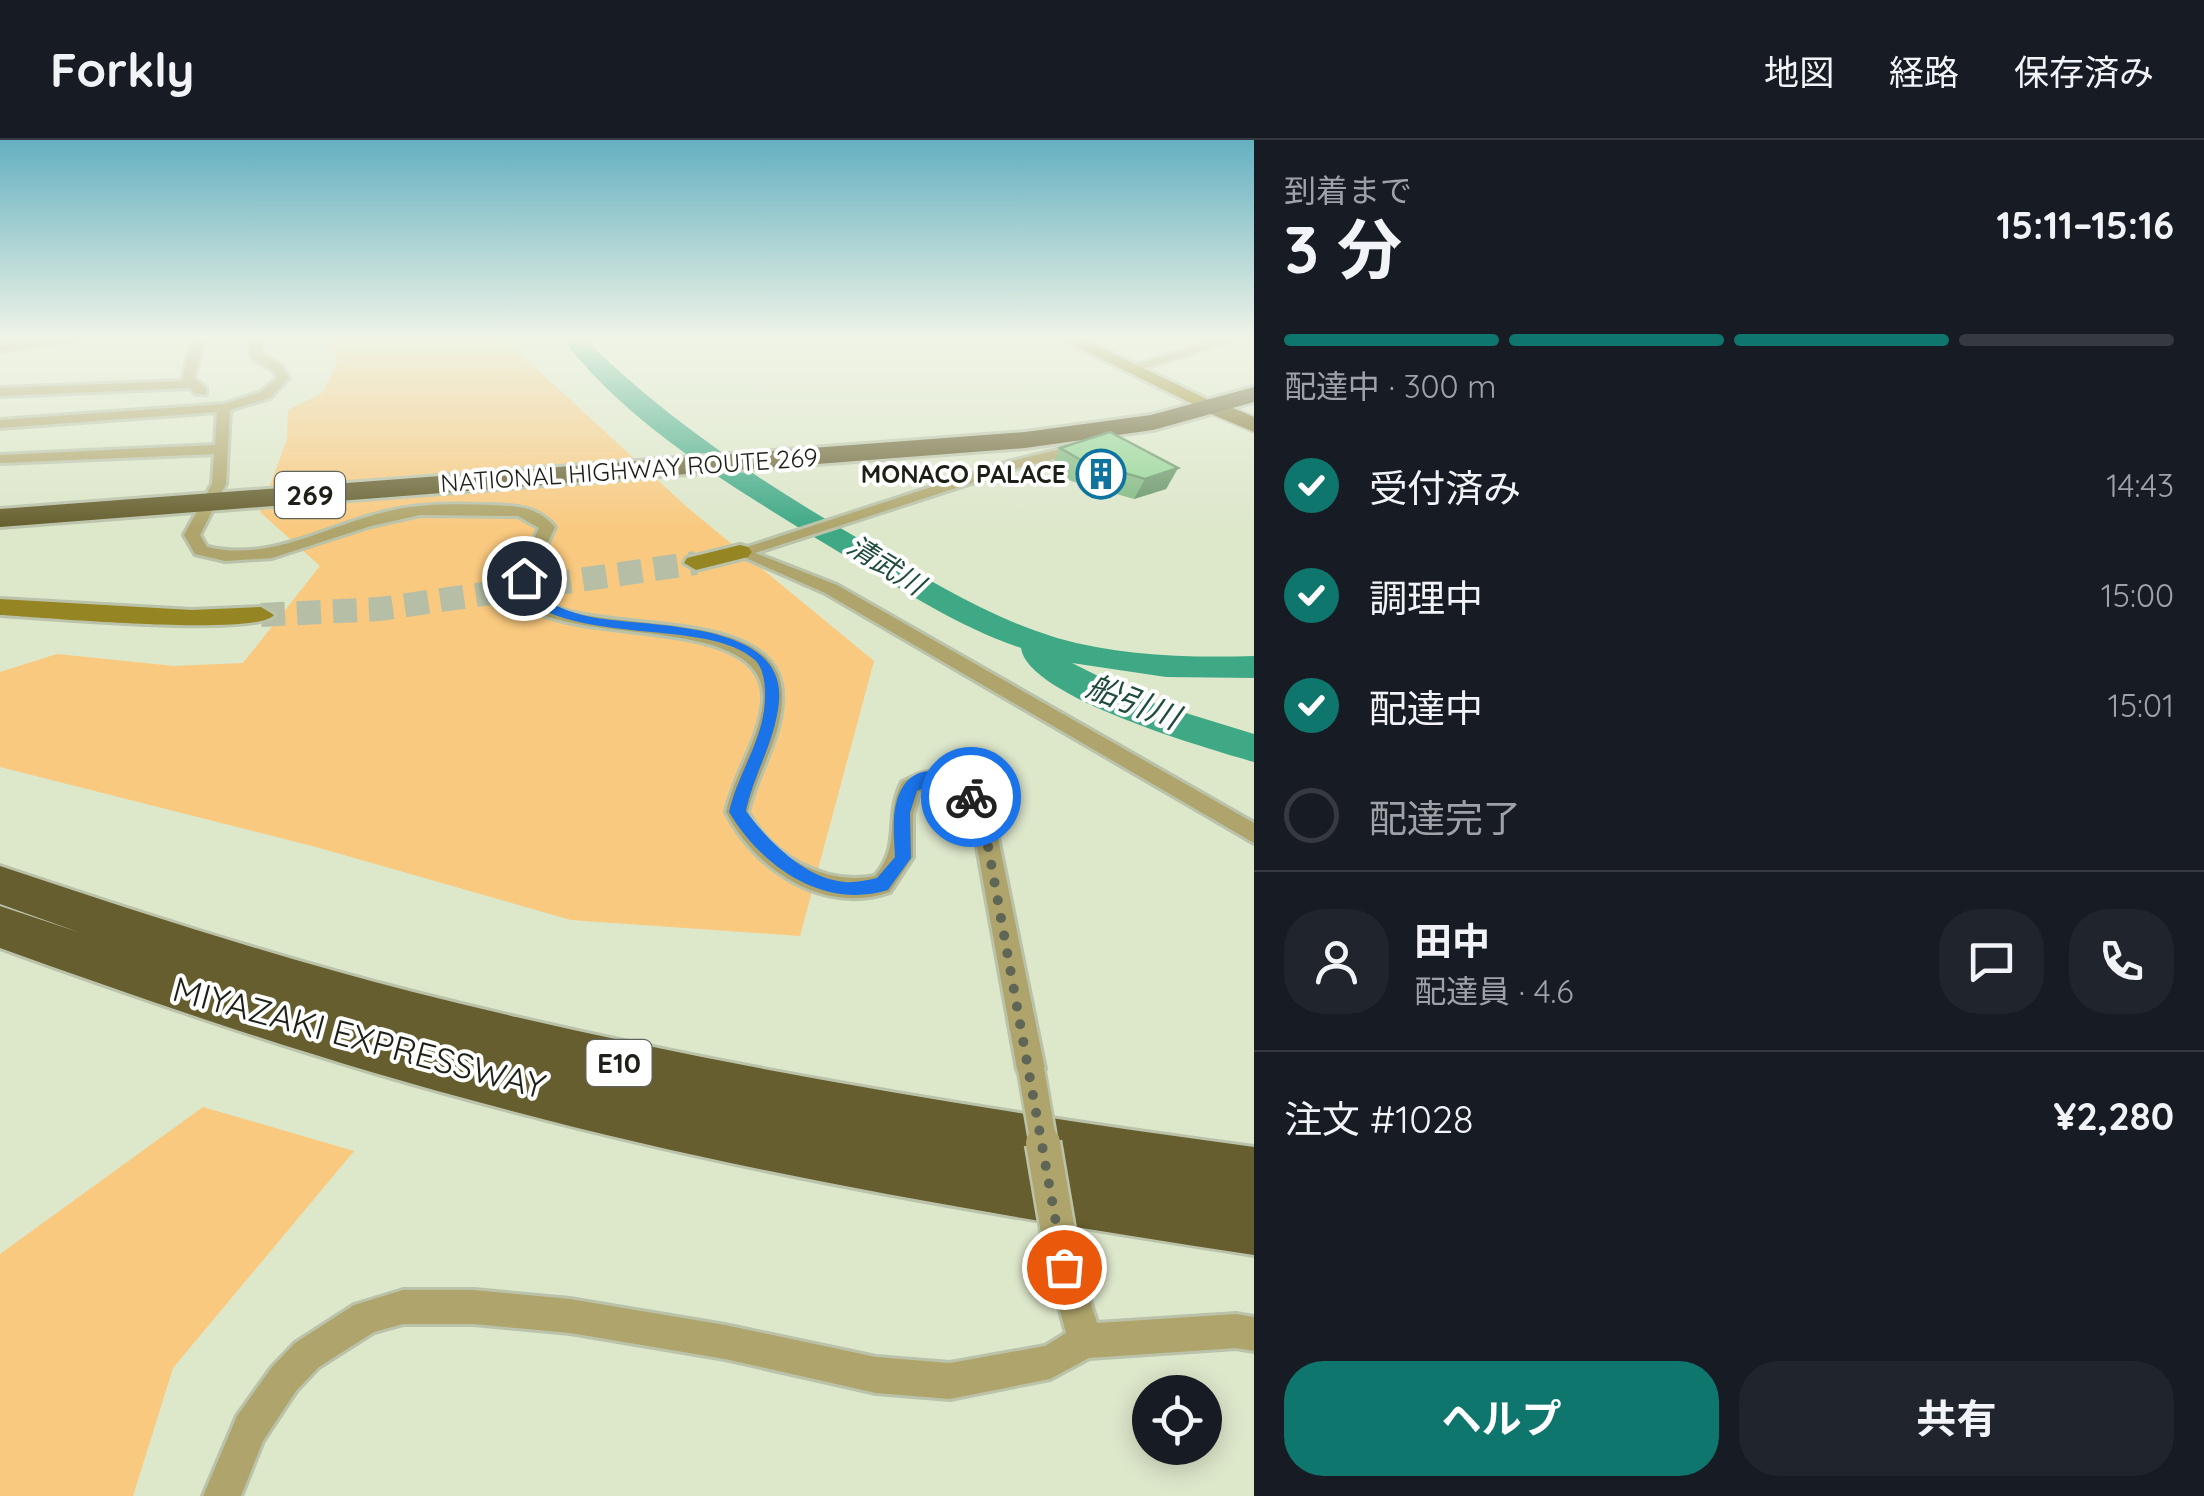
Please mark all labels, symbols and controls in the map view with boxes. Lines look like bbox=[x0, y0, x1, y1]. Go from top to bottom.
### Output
text: Forkly bbox=[50, 39, 195, 99]
text: 地図 bbox=[1764, 50, 1834, 94]
text: 経路 bbox=[1889, 50, 1959, 94]
text: 保存済み bbox=[2014, 50, 2154, 94]
text: 到着まで bbox=[1284, 170, 1412, 210]
text: 15:11–15:16 bbox=[1996, 201, 2174, 249]
text: 3 分 bbox=[1284, 208, 1402, 289]
text: 配達中 · 300 m bbox=[1284, 366, 1496, 406]
street label: NATIONAL HIGHWAY ROUTE 269 bbox=[439, 441, 819, 498]
building icon: MONACO PALACE bbox=[1075, 448, 1127, 500]
place label: MONACO PALACE bbox=[861, 458, 1066, 489]
icon: check bbox=[1284, 458, 1339, 513]
text: 受付済み bbox=[1369, 464, 1521, 512]
text: 14:43 bbox=[2106, 465, 2174, 505]
road number: 269 bbox=[275, 472, 345, 518]
water label: 清武川 bbox=[841, 527, 934, 603]
pin bbox=[482, 536, 567, 621]
icon: home bbox=[497, 551, 552, 606]
icon: check bbox=[1284, 568, 1339, 623]
text: 調理中 bbox=[1369, 574, 1483, 622]
text: 15:00 bbox=[2101, 575, 2174, 615]
water label: 船引川 bbox=[1081, 665, 1188, 738]
icon: check bbox=[1284, 678, 1339, 733]
text: 配達中 bbox=[1369, 684, 1483, 732]
text: 15:01 bbox=[2108, 685, 2174, 725]
courier bbox=[921, 747, 1021, 847]
icon: bike bbox=[944, 770, 999, 825]
text: 配達完了 bbox=[1369, 794, 1521, 842]
button: person bbox=[1284, 909, 1389, 1014]
button: chat bbox=[1939, 909, 2044, 1014]
button: phone bbox=[2069, 909, 2174, 1014]
text: 田中 bbox=[1414, 917, 1490, 965]
street label: MIYAZAKI EXPRESSWAY bbox=[168, 966, 550, 1108]
text: 配達員 · 4.6 bbox=[1414, 971, 1574, 1011]
road number: E10 bbox=[586, 1040, 652, 1086]
text: ¥2,280 bbox=[2054, 1092, 2174, 1140]
text: 注文 #1028 bbox=[1284, 1095, 1473, 1143]
pin bbox=[1022, 1225, 1107, 1310]
icon: bag bbox=[1037, 1240, 1092, 1295]
button: ヘルプ bbox=[1284, 1361, 1719, 1476]
button: 共有 bbox=[1739, 1361, 2174, 1476]
map controls bbox=[1132, 1375, 1222, 1465]
button: locate bbox=[1132, 1375, 1222, 1465]

